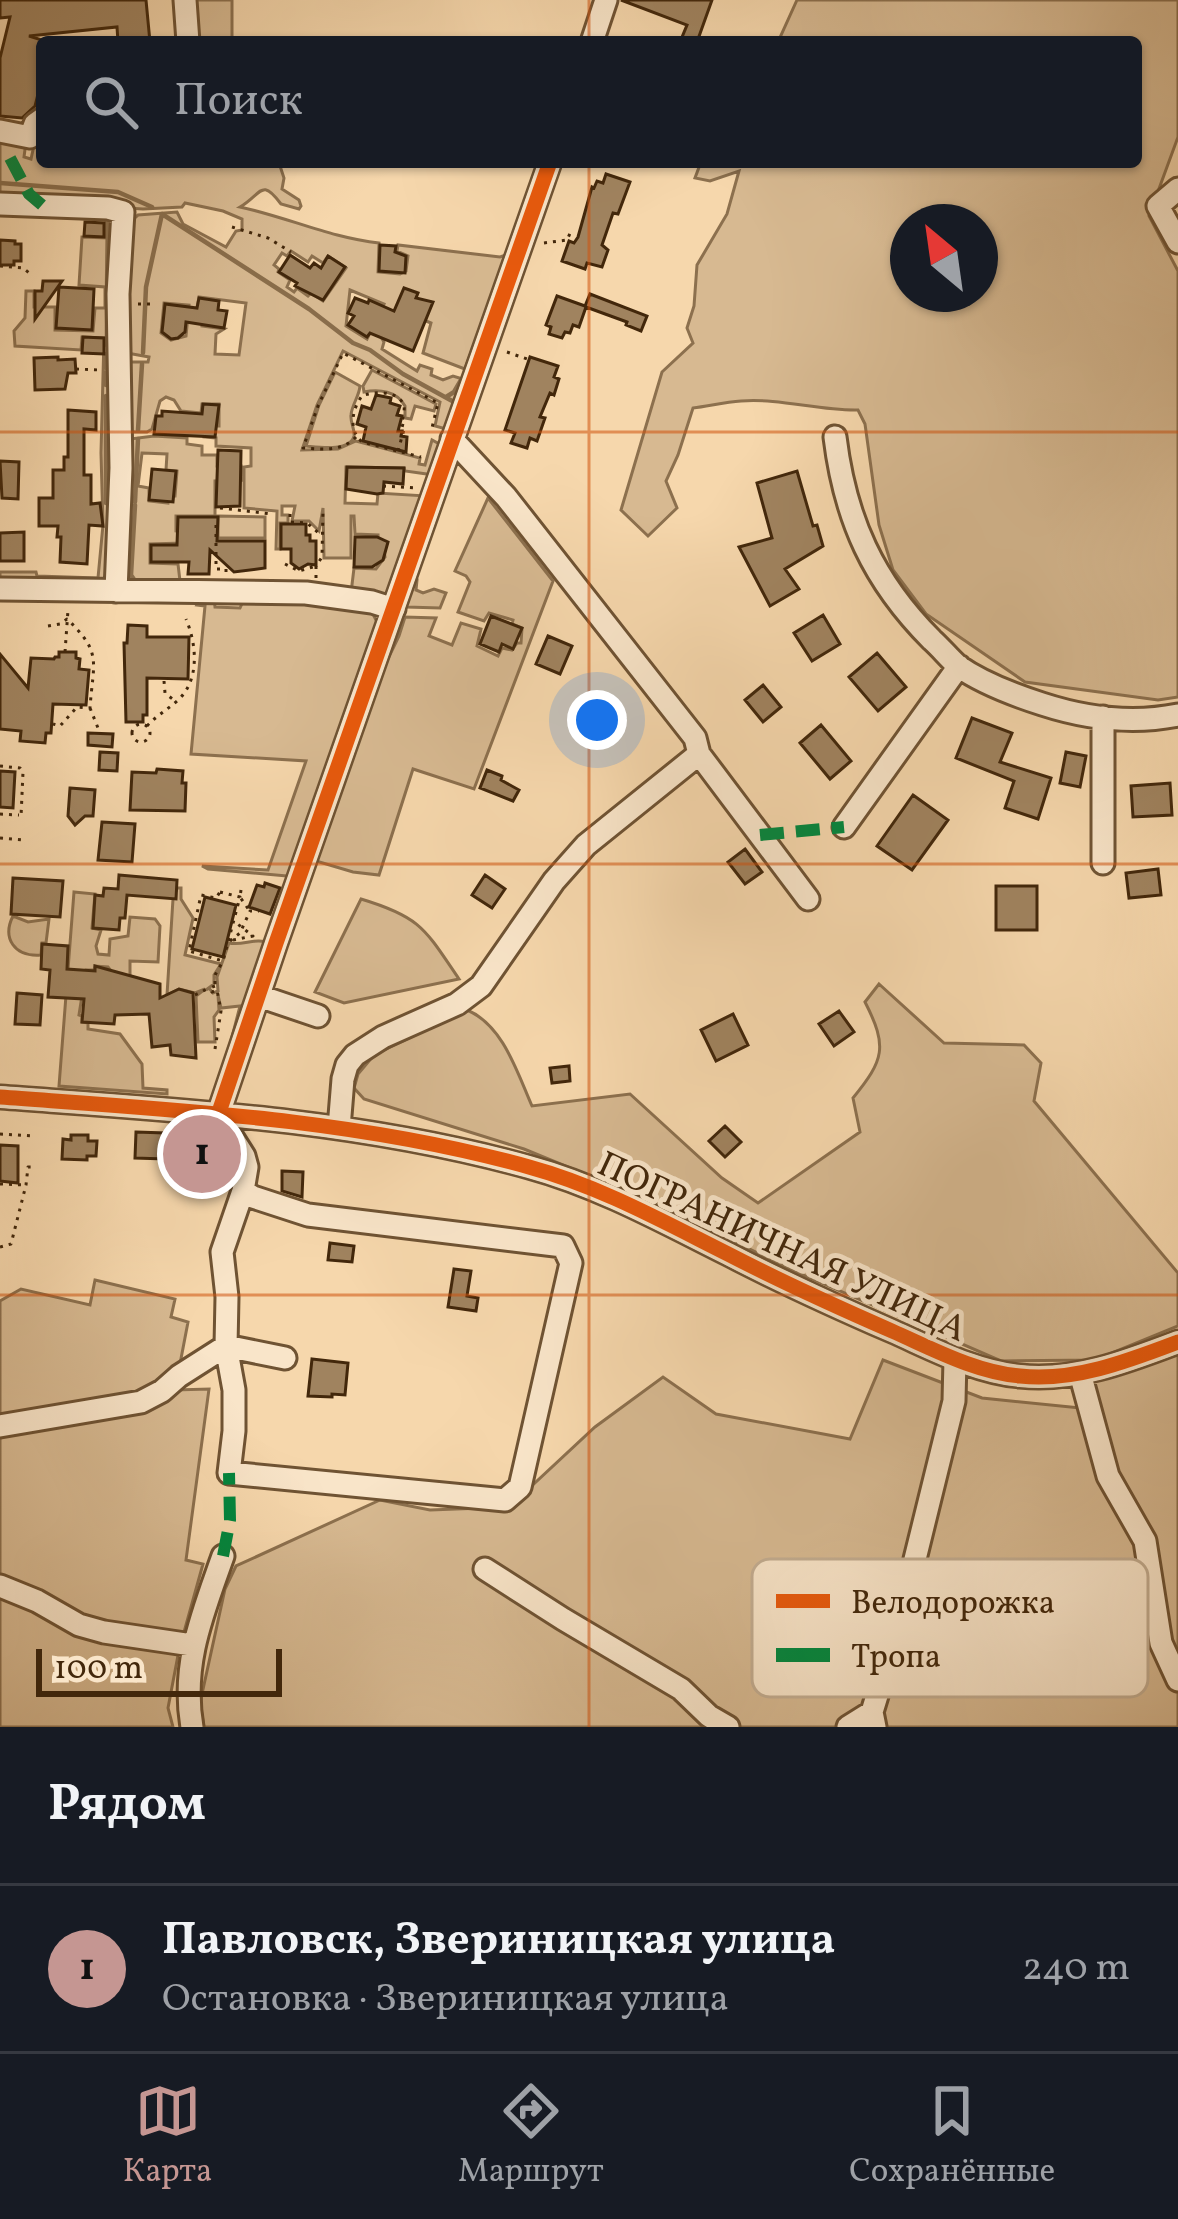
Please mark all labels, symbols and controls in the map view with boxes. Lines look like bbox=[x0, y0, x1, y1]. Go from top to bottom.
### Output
search box bbox=[36, 36, 1142, 168]
icon: search bbox=[78, 69, 144, 135]
text: Поиск bbox=[174, 71, 303, 134]
north arrow bbox=[890, 204, 998, 312]
your location bbox=[567, 690, 627, 750]
pin: 1 bbox=[163, 1109, 241, 1199]
street label: ПОГРАНИЧНАЯ УЛИЦА bbox=[589, 1141, 974, 1356]
legend bbox=[752, 1559, 1148, 1697]
text: Велодорожка bbox=[851, 1582, 1055, 1628]
text: Тропа bbox=[851, 1636, 941, 1682]
scale bar bbox=[36, 1643, 282, 1696]
text: 100 m bbox=[54, 1647, 143, 1693]
text: Рядом bbox=[48, 1770, 206, 1841]
text: Павловск, Звериницкая улица bbox=[162, 1910, 835, 1973]
text: 1 bbox=[79, 1942, 95, 1996]
text: 240 m bbox=[1022, 1942, 1130, 1996]
text: Остановка · Звериницкая улица bbox=[162, 1973, 729, 2027]
tab: Карта bbox=[123, 2078, 212, 2196]
tab: Маршрут bbox=[458, 2078, 604, 2196]
tab: Сохранённые bbox=[849, 2078, 1055, 2196]

